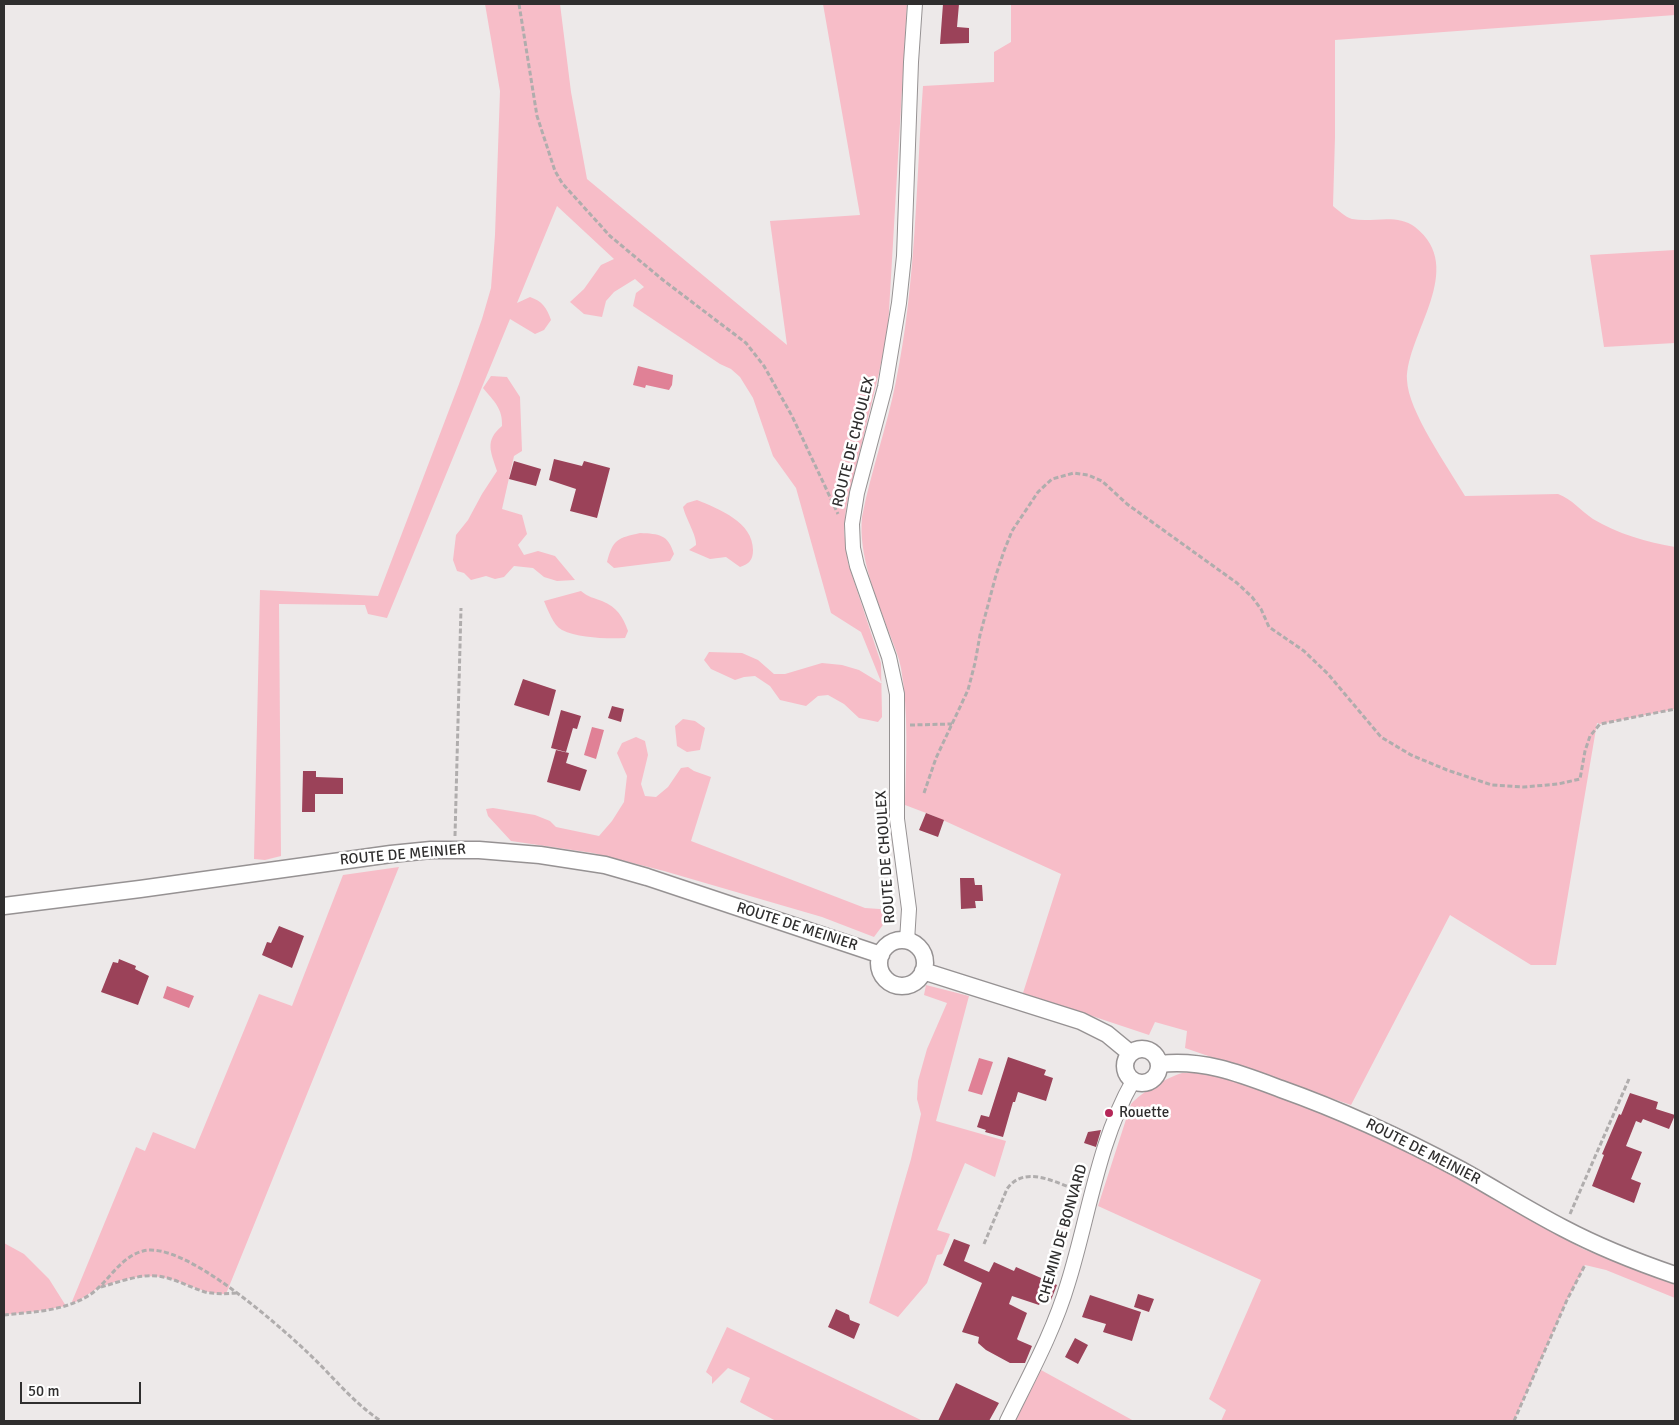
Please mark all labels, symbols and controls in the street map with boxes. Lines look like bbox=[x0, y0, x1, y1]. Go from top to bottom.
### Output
street label: ROUTE DE CHOULEX bbox=[829, 375, 879, 509]
street label: ROUTE DE CHOULEX bbox=[872, 790, 900, 924]
street label: ROUTE DE MEINIER bbox=[339, 841, 467, 869]
street label: ROUTE DE MEINIER bbox=[734, 899, 860, 955]
place label: Rouette bbox=[1119, 1104, 1169, 1122]
marker: Rouette bbox=[1103, 1107, 1115, 1119]
street label: ROUTE DE MEINIER bbox=[1363, 1115, 1483, 1189]
street label: CHEMIN DE BONVARD bbox=[1035, 1162, 1091, 1306]
scale bar bbox=[22, 1372, 144, 1404]
text: 50 m bbox=[28, 1382, 59, 1400]

